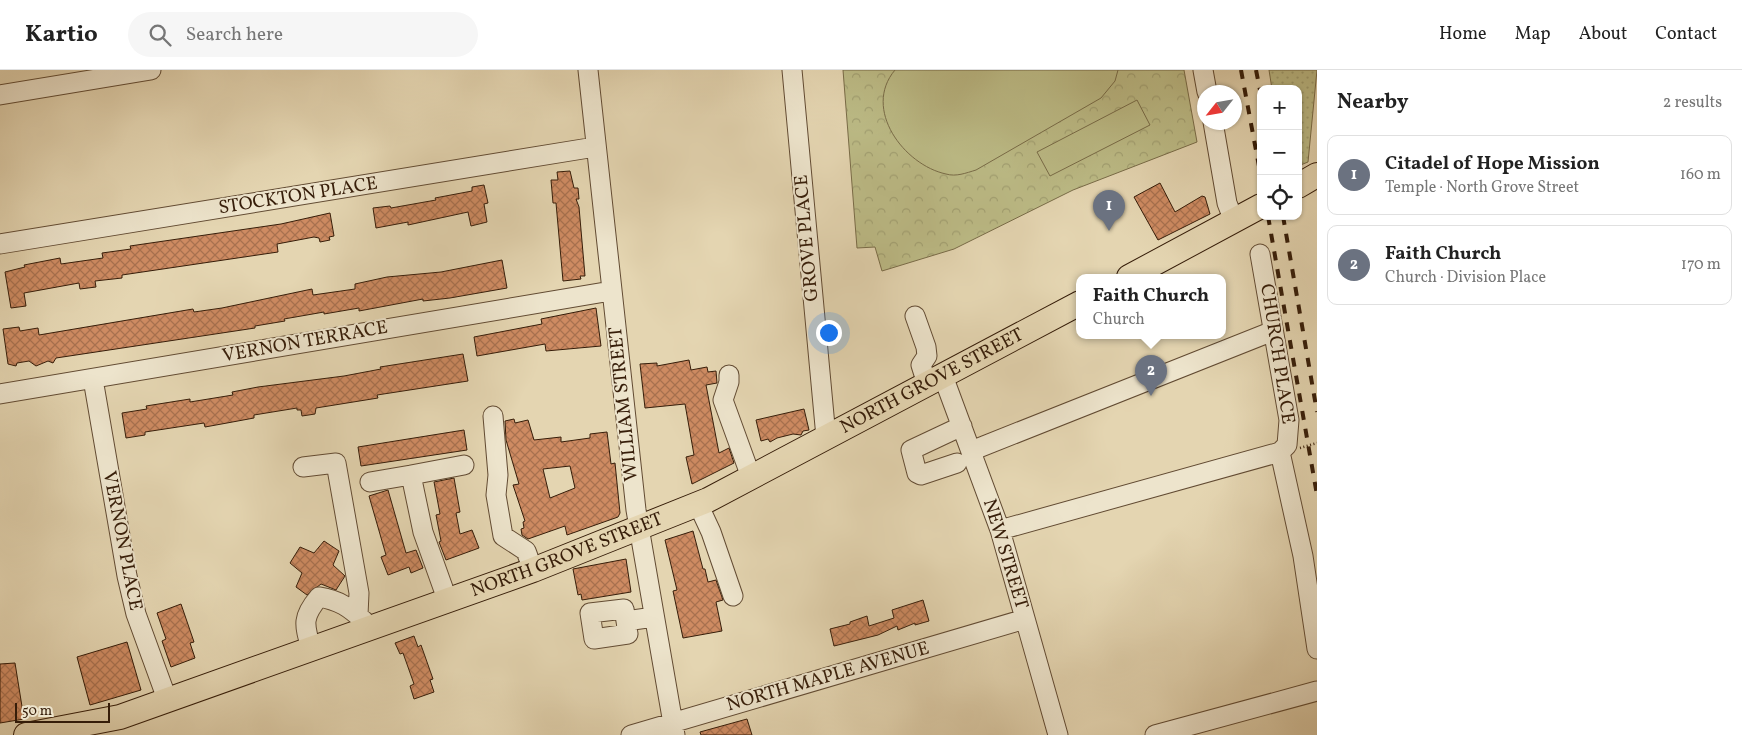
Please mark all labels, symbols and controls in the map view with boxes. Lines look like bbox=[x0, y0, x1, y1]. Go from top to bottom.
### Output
search box bbox=[128, 12, 478, 57]
text: Kartio bbox=[25, 18, 98, 52]
icon: search bbox=[146, 21, 174, 49]
text: Search here bbox=[186, 22, 283, 48]
text: Home bbox=[1439, 22, 1487, 47]
text: Map bbox=[1515, 22, 1551, 47]
text: About bbox=[1579, 22, 1627, 47]
text: Contact bbox=[1655, 22, 1717, 47]
north arrow bbox=[1197, 85, 1242, 130]
map controls bbox=[1257, 85, 1302, 220]
button: + bbox=[1257, 85, 1302, 130]
text: Nearby bbox=[1337, 88, 1408, 117]
text: 2 results bbox=[1663, 92, 1722, 114]
button: − bbox=[1257, 130, 1302, 175]
text: Citadel of Hope Mission bbox=[1385, 151, 1600, 177]
text: 1 bbox=[1351, 164, 1357, 186]
text: 160 m bbox=[1680, 164, 1721, 186]
street label: STOCKTON PLACE bbox=[217, 171, 379, 221]
street label: GROVE PLACE bbox=[789, 174, 825, 302]
button: locate bbox=[1257, 175, 1302, 220]
text: Temple · North Grove Street bbox=[1385, 177, 1579, 199]
pin: 1 bbox=[1093, 190, 1125, 231]
text: Faith Church bbox=[1385, 241, 1502, 267]
text: 2 bbox=[1350, 254, 1358, 276]
text: 170 m bbox=[1681, 254, 1721, 276]
text: Church · Division Place bbox=[1385, 267, 1546, 289]
popup bbox=[1076, 274, 1226, 339]
street label: CHURCH PLACE bbox=[1253, 282, 1301, 426]
text: Faith Church bbox=[1093, 283, 1209, 309]
text: Church bbox=[1093, 309, 1145, 331]
street label: VERNON TERRACE bbox=[220, 315, 390, 369]
your location bbox=[816, 320, 842, 346]
street label: NORTH GROVE STREET bbox=[836, 322, 1028, 441]
street label: WILLIAM STREET bbox=[603, 325, 645, 483]
pin: 2 bbox=[1135, 355, 1167, 396]
street label: VERNON PLACE bbox=[96, 469, 148, 613]
street label: NEW STREET bbox=[976, 496, 1034, 612]
street label: NORTH GROVE STREET bbox=[467, 506, 667, 604]
street label: NORTH MAPLE AVENUE bbox=[724, 636, 932, 718]
scale bar bbox=[15, 700, 110, 723]
text: 50 m bbox=[22, 702, 52, 721]

